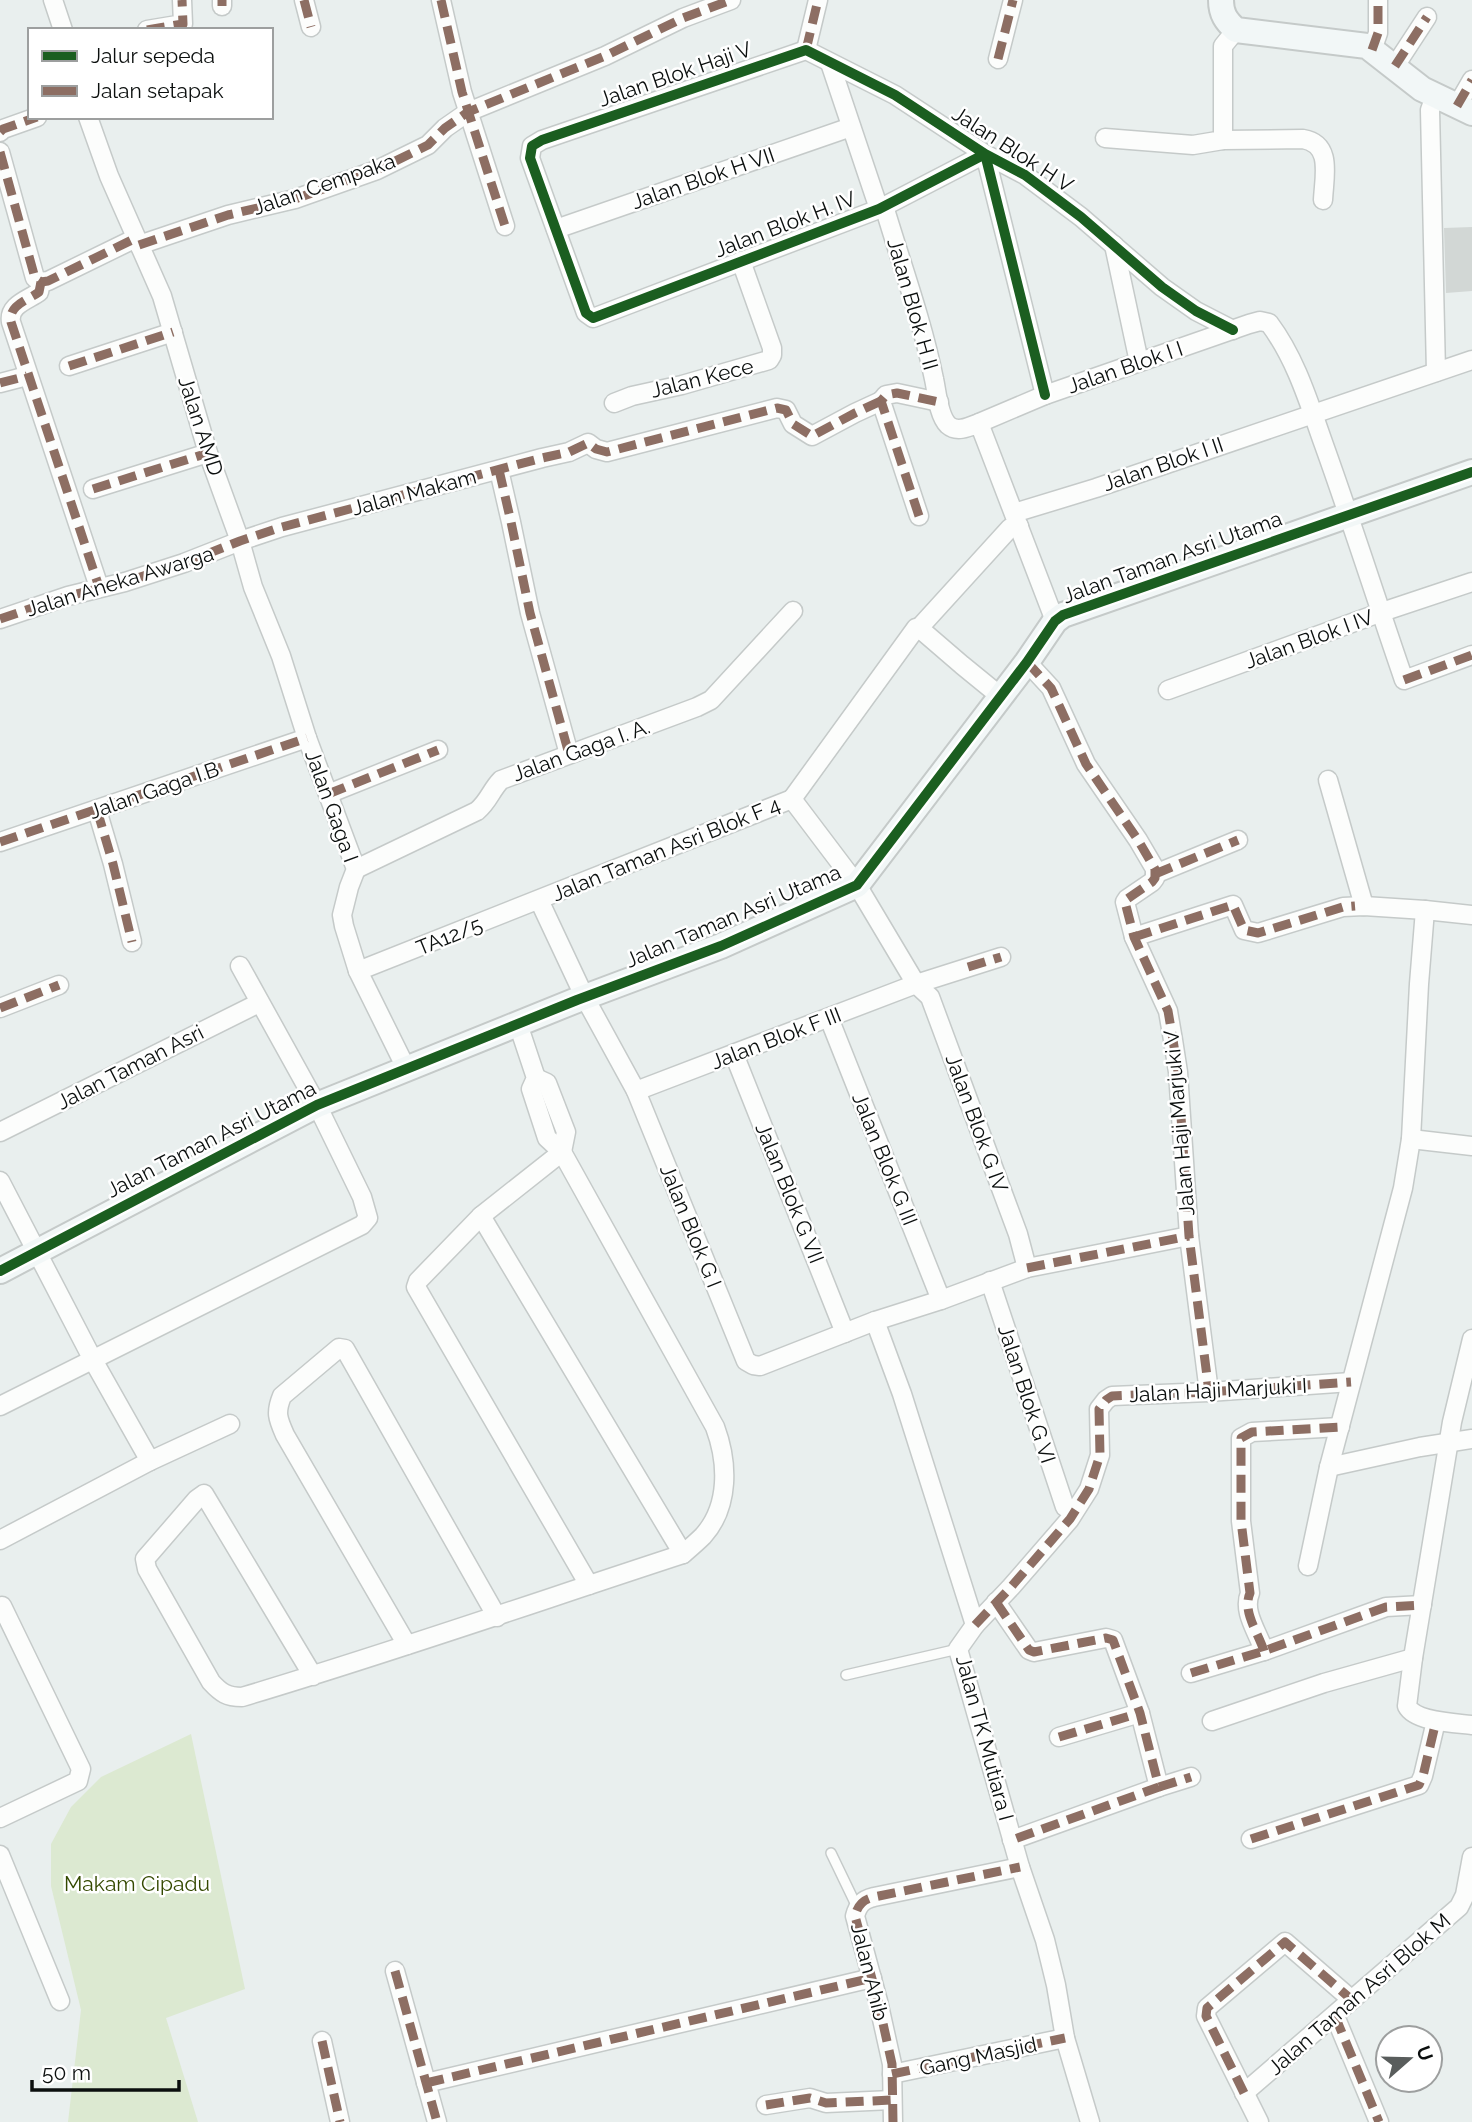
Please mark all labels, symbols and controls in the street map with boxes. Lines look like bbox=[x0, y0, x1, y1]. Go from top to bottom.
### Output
legend bbox=[28, 28, 273, 119]
street label: Jalan Blok Haji V bbox=[595, 36, 755, 112]
text: Jalur sepeda bbox=[91, 43, 215, 68]
text: Jalan setapak bbox=[91, 78, 224, 103]
street label: Jalan Blok H V bbox=[948, 101, 1078, 197]
street label: Jalan Blok H VII bbox=[628, 142, 778, 214]
street label: Jalan Cempaka bbox=[249, 148, 399, 220]
street label: Jalan Blok H. IV bbox=[711, 186, 859, 262]
street label: Jalan Blok H II bbox=[882, 235, 944, 373]
street label: Jalan Blok I I bbox=[1064, 336, 1186, 398]
street label: Jalan Kece bbox=[648, 353, 756, 403]
street label: Jalan AMD bbox=[173, 373, 229, 479]
street label: Jalan Blok I II bbox=[1099, 432, 1227, 496]
street label: Jalan Makam bbox=[349, 463, 479, 521]
street label: Jalan Taman Asri Utama bbox=[1059, 506, 1285, 608]
street label: Jalan Aneka Awarga bbox=[23, 541, 217, 621]
street label: Jalan Blok I IV bbox=[1241, 604, 1377, 674]
street label: Jalan Gaga I. A. bbox=[509, 714, 653, 786]
street label: Jalan Gaga I bbox=[300, 746, 364, 866]
street label: Jalan Gaga I.B bbox=[86, 756, 222, 824]
street label: Jalan Taman Asri Blok F 4 bbox=[548, 792, 784, 906]
street label: Jalan Taman Asri Utama bbox=[621, 859, 845, 973]
street label: TA12/5 bbox=[412, 912, 486, 960]
street label: Jalan Blok F III bbox=[707, 1002, 845, 1074]
street label: Jalan Taman Asri bbox=[52, 1019, 208, 1115]
street label: Jalan Haji Marjuki V bbox=[1158, 1029, 1200, 1217]
street label: Jalan Blok G IV bbox=[941, 1051, 1013, 1195]
street label: Jalan Taman Asri Utama bbox=[102, 1075, 320, 1203]
street label: Jalan Blok G III bbox=[847, 1089, 923, 1229]
street label: Jalan Blok G VII bbox=[750, 1119, 830, 1267]
street label: Jalan Blok G I bbox=[655, 1161, 727, 1291]
street label: Jalan Blok G VI bbox=[993, 1322, 1061, 1466]
street label: Jalan Haji Marjuki I bbox=[1128, 1373, 1308, 1407]
street label: Jalan TK Mutiara I bbox=[951, 1653, 1019, 1823]
park label: Makam Cipadu bbox=[64, 1871, 210, 1896]
street label: Jalan Taman Asri Blok M bbox=[1263, 1908, 1455, 2080]
street label: Jalan Ahib bbox=[846, 1921, 894, 2023]
north arrow bbox=[1374, 2024, 1444, 2094]
street label: Gang Masjid bbox=[917, 2031, 1039, 2081]
text: U bbox=[1412, 2043, 1438, 2064]
scale bar bbox=[32, 2048, 178, 2092]
text: 50 m bbox=[42, 2060, 91, 2085]

